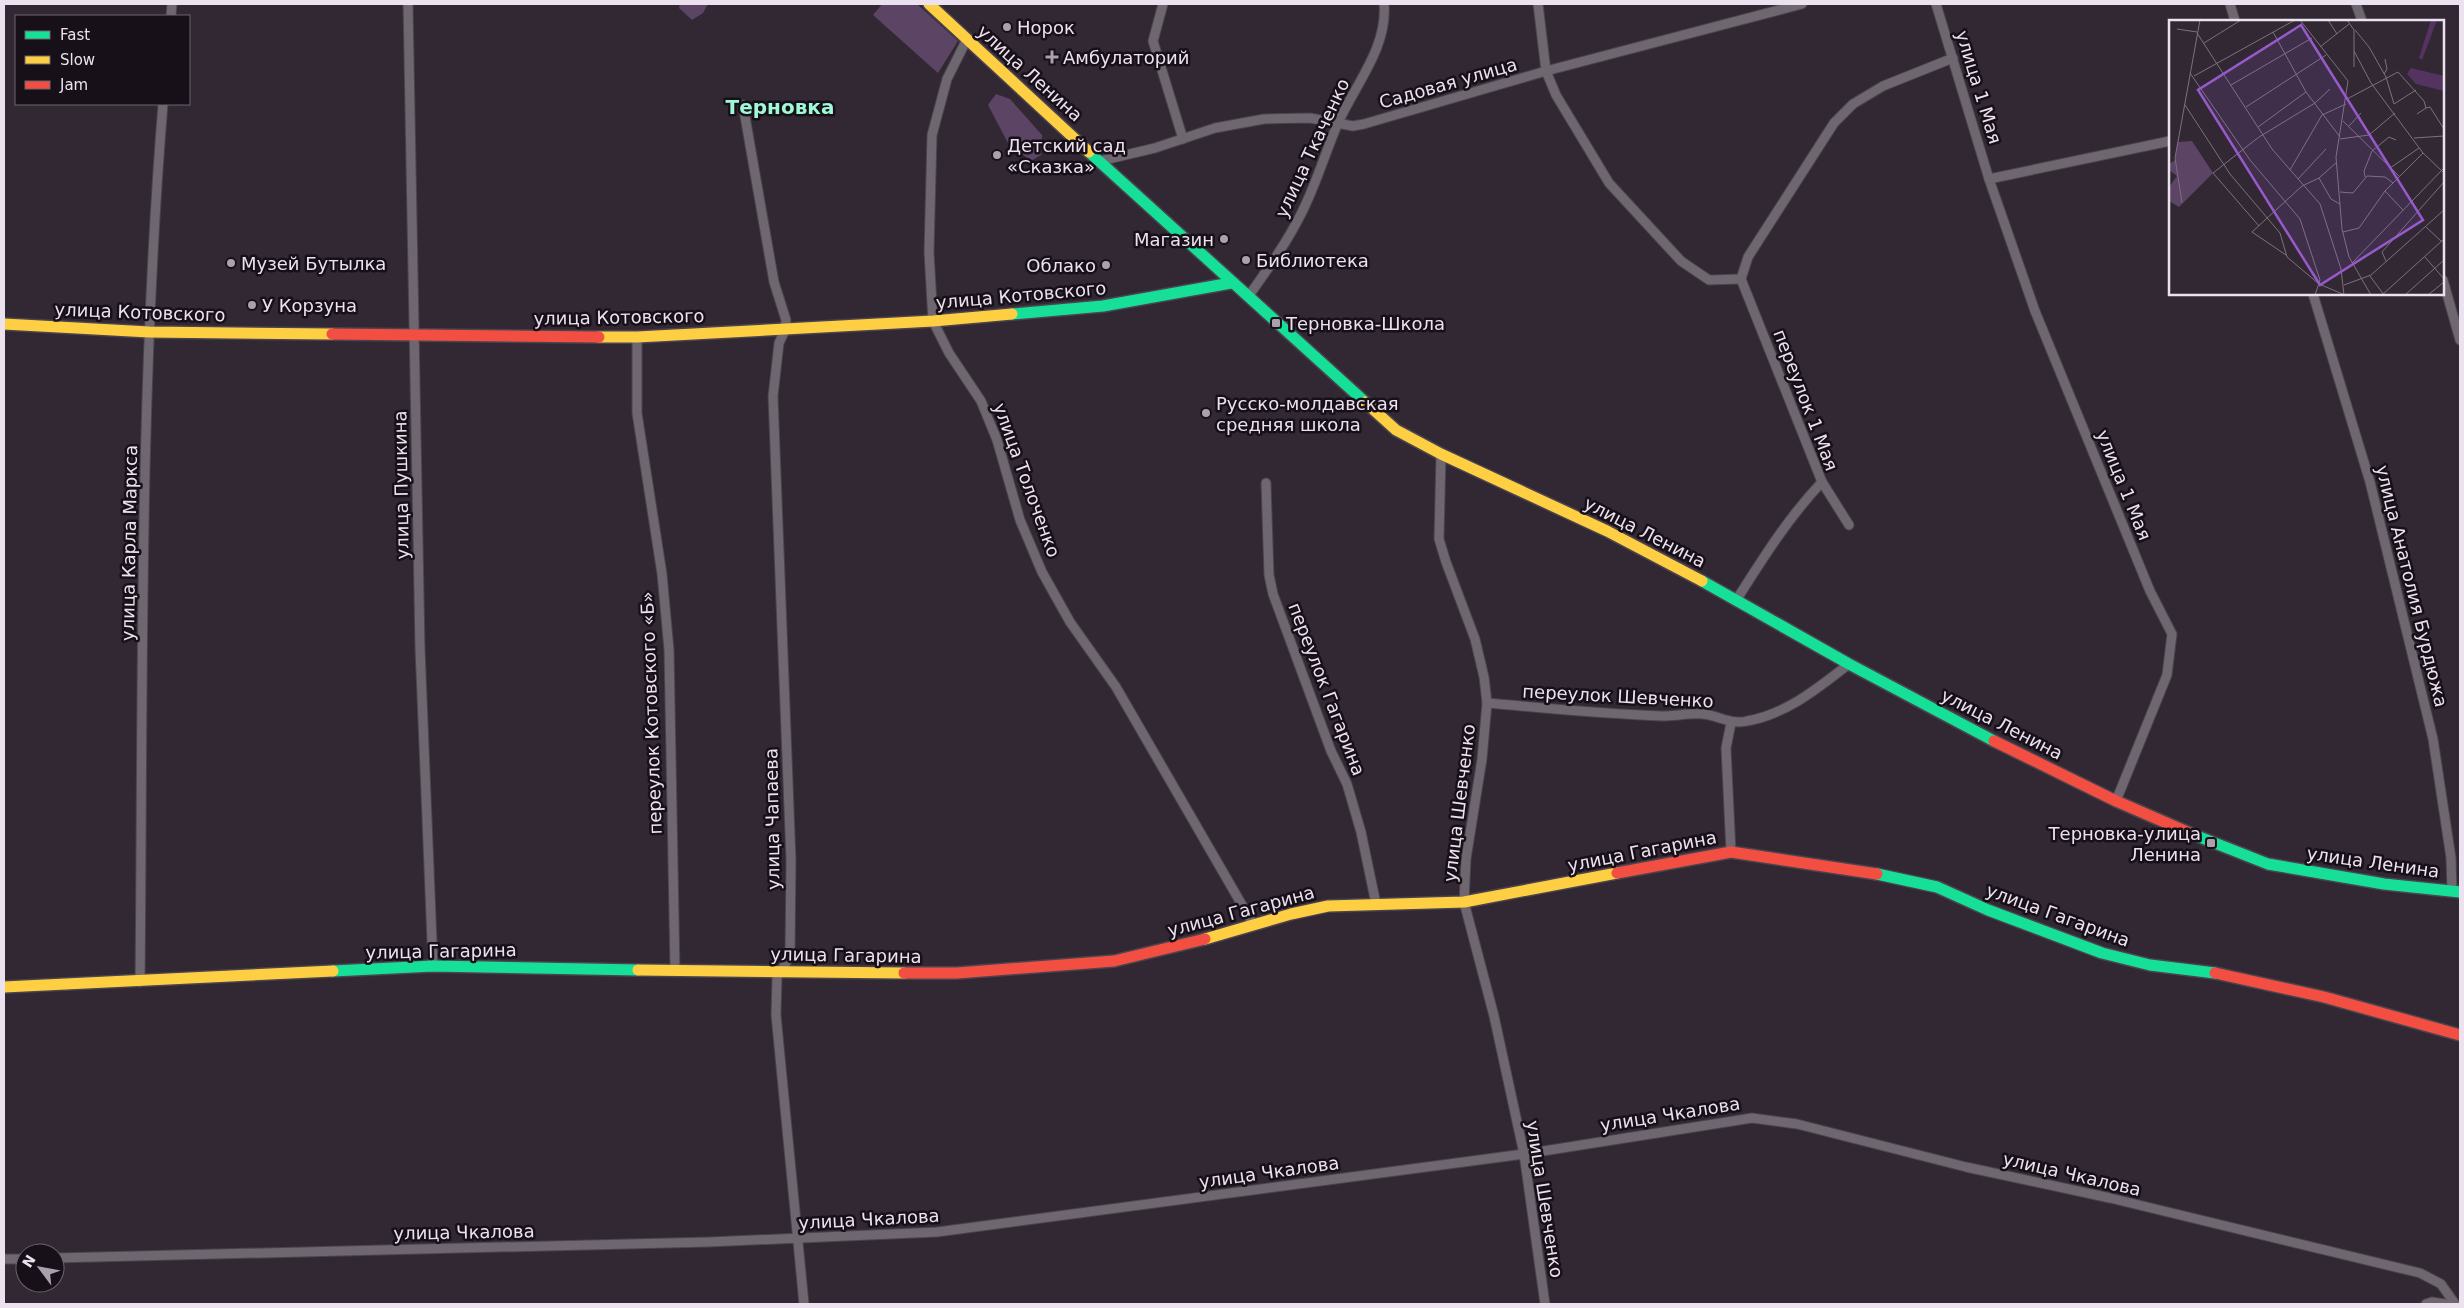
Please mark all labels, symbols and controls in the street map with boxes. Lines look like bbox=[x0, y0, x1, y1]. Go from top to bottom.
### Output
legend bbox=[15, 15, 190, 105]
place label: Норок bbox=[1017, 17, 1075, 38]
street label: улица Ленина bbox=[973, 20, 1087, 126]
inset map bbox=[2169, 20, 2444, 295]
marker: Норок bbox=[1001, 21, 1013, 33]
text: Fast bbox=[60, 26, 90, 44]
street label: улица 1 Мая bbox=[1952, 28, 2006, 146]
place label: Амбулаторий bbox=[1063, 47, 1190, 68]
marker: Амбулаторий bbox=[1045, 50, 1059, 64]
text: Slow bbox=[60, 51, 95, 69]
street label: Садовая улица bbox=[1377, 53, 1519, 113]
street label: улица Ткаченко bbox=[1271, 75, 1353, 221]
text: Jam bbox=[59, 76, 88, 94]
district label: Терновка bbox=[726, 95, 834, 119]
place label: Детский сад «Сказка» bbox=[1007, 135, 1126, 177]
marker: Детский сад «Сказка» bbox=[991, 149, 1003, 161]
place label: Магазин bbox=[1134, 229, 1214, 250]
marker: Магазин bbox=[1218, 233, 1230, 245]
place label: Библиотека bbox=[1256, 250, 1369, 271]
place label: Музей Бутылка bbox=[241, 253, 386, 274]
marker: Библиотека bbox=[1240, 254, 1252, 266]
place label: Облако bbox=[1026, 255, 1096, 276]
marker: Музей Бутылка bbox=[225, 257, 237, 269]
marker: Облако bbox=[1100, 259, 1112, 271]
street label: улица Котовского bbox=[935, 277, 1107, 313]
place label: У Корзуна bbox=[262, 295, 357, 316]
street label: улица Котовского bbox=[54, 299, 226, 325]
marker: У Корзуна bbox=[246, 299, 258, 311]
street label: улица Котовского bbox=[533, 305, 705, 329]
place label: Терновка-Школа bbox=[1285, 313, 1445, 334]
marker: Терновка-Школа bbox=[1270, 317, 1282, 329]
street label: переулок 1 Мая bbox=[1769, 326, 1843, 474]
place label: Русско-молдавская средняя школа bbox=[1216, 393, 1399, 435]
street label: улица Толоченко bbox=[989, 400, 1065, 560]
marker: Русско-молдавская средняя школа bbox=[1200, 407, 1212, 419]
street label: улица Пушкина bbox=[389, 410, 413, 560]
street label: улица 1 Мая bbox=[2092, 427, 2156, 543]
street label: улица Карла Маркса bbox=[117, 445, 141, 641]
street label: улица Анатолия Бурдюжа bbox=[2372, 463, 2452, 709]
street label: улица Ленина bbox=[1581, 492, 1709, 572]
street label: переулок Котовского «Б» bbox=[636, 591, 666, 835]
street label: переулок Гагарина bbox=[1284, 600, 1370, 778]
street label: переулок Шевченко bbox=[1522, 681, 1714, 711]
street label: улица Ленина bbox=[1938, 684, 2066, 764]
street label: улица Шевченко bbox=[1439, 723, 1479, 883]
street label: улица Чапаева bbox=[760, 748, 784, 890]
place label: Терновка-улица Ленина bbox=[2048, 823, 2201, 865]
street label: улица Гагарина bbox=[1566, 826, 1718, 876]
marker: Терновка-улица Ленина bbox=[2205, 837, 2217, 849]
street label: улица Ленина bbox=[2305, 842, 2441, 882]
street label: улица Гагарина bbox=[1983, 879, 2133, 951]
street label: улица Гагарина bbox=[1165, 881, 1317, 941]
street label: улица Гагарина bbox=[365, 939, 517, 963]
street label: улица Гагарина bbox=[770, 943, 922, 967]
street label: улица Чкалова bbox=[1599, 1093, 1741, 1135]
street label: улица Шевченко bbox=[1522, 1119, 1568, 1279]
street label: улица Чкалова bbox=[2001, 1148, 2143, 1200]
street label: улица Чкалова bbox=[1198, 1152, 1340, 1192]
street label: улица Чкалова bbox=[798, 1205, 940, 1233]
street label: улица Чкалова bbox=[393, 1220, 535, 1244]
north arrow bbox=[15, 1243, 65, 1293]
text: N bbox=[19, 1252, 39, 1270]

